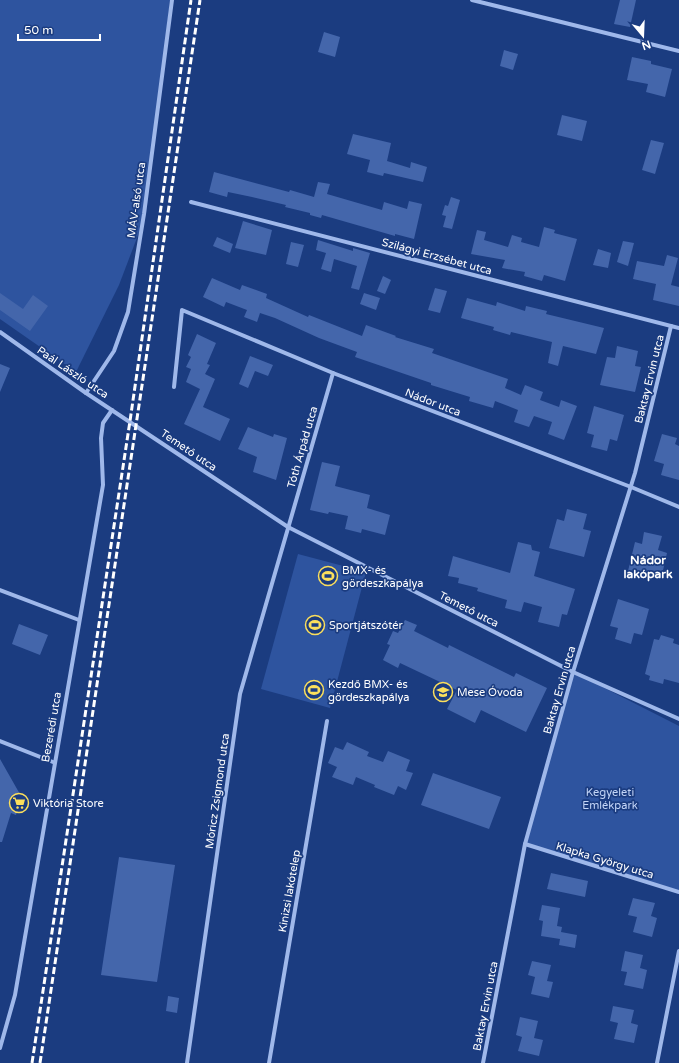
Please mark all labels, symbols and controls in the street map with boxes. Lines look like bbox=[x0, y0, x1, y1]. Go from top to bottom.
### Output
scale bar bbox=[18, 16, 100, 42]
north arrow bbox=[623, 16, 663, 56]
text: 50 m bbox=[24, 23, 53, 37]
text: N bbox=[640, 37, 652, 53]
street label: MÁV-alsó utca bbox=[124, 161, 148, 239]
street label: Szilágyi Erzsébet utca bbox=[380, 236, 493, 277]
street label: Baktay Ervin utca bbox=[632, 333, 667, 425]
street label: Paál László utca bbox=[34, 344, 111, 401]
street label: Nádor utca bbox=[403, 386, 463, 419]
street label: Tóth Árpád utca bbox=[284, 404, 320, 490]
street label: Temető utca bbox=[158, 427, 219, 474]
district label: Nádor lakópark bbox=[624, 553, 673, 582]
place label: BMX- és gördeszkapálya bbox=[342, 564, 424, 590]
sports icon: BMX- és gördeszkapálya bbox=[317, 565, 339, 587]
street label: Temető utca bbox=[437, 589, 501, 630]
sports icon: Sportjátszótér bbox=[304, 614, 326, 636]
place label: Sportjátszótér bbox=[329, 619, 404, 632]
street label: Baktay Ervin utca bbox=[541, 645, 578, 736]
place label: Kezdő BMX- és gördeszkapálya bbox=[328, 678, 410, 704]
sports icon: Kezdő BMX- és gördeszkapálya bbox=[303, 679, 325, 701]
school or university icon: Mese Óvoda bbox=[432, 681, 454, 703]
place label: Mese Óvoda bbox=[457, 685, 523, 699]
street label: Bezerédi utca bbox=[39, 691, 64, 763]
street label: Móricz Zsigmond utca bbox=[203, 733, 232, 850]
park label: Kegyeleti Emlékpark bbox=[582, 786, 638, 812]
supermarket icon: Viktória Store bbox=[8, 792, 30, 814]
place label: Viktória Store bbox=[33, 797, 104, 810]
street label: Klapka György utca bbox=[554, 839, 655, 882]
street label: Kinizsi lakótelep bbox=[276, 849, 303, 933]
street label: Baktay Ervin utca bbox=[470, 960, 501, 1052]

